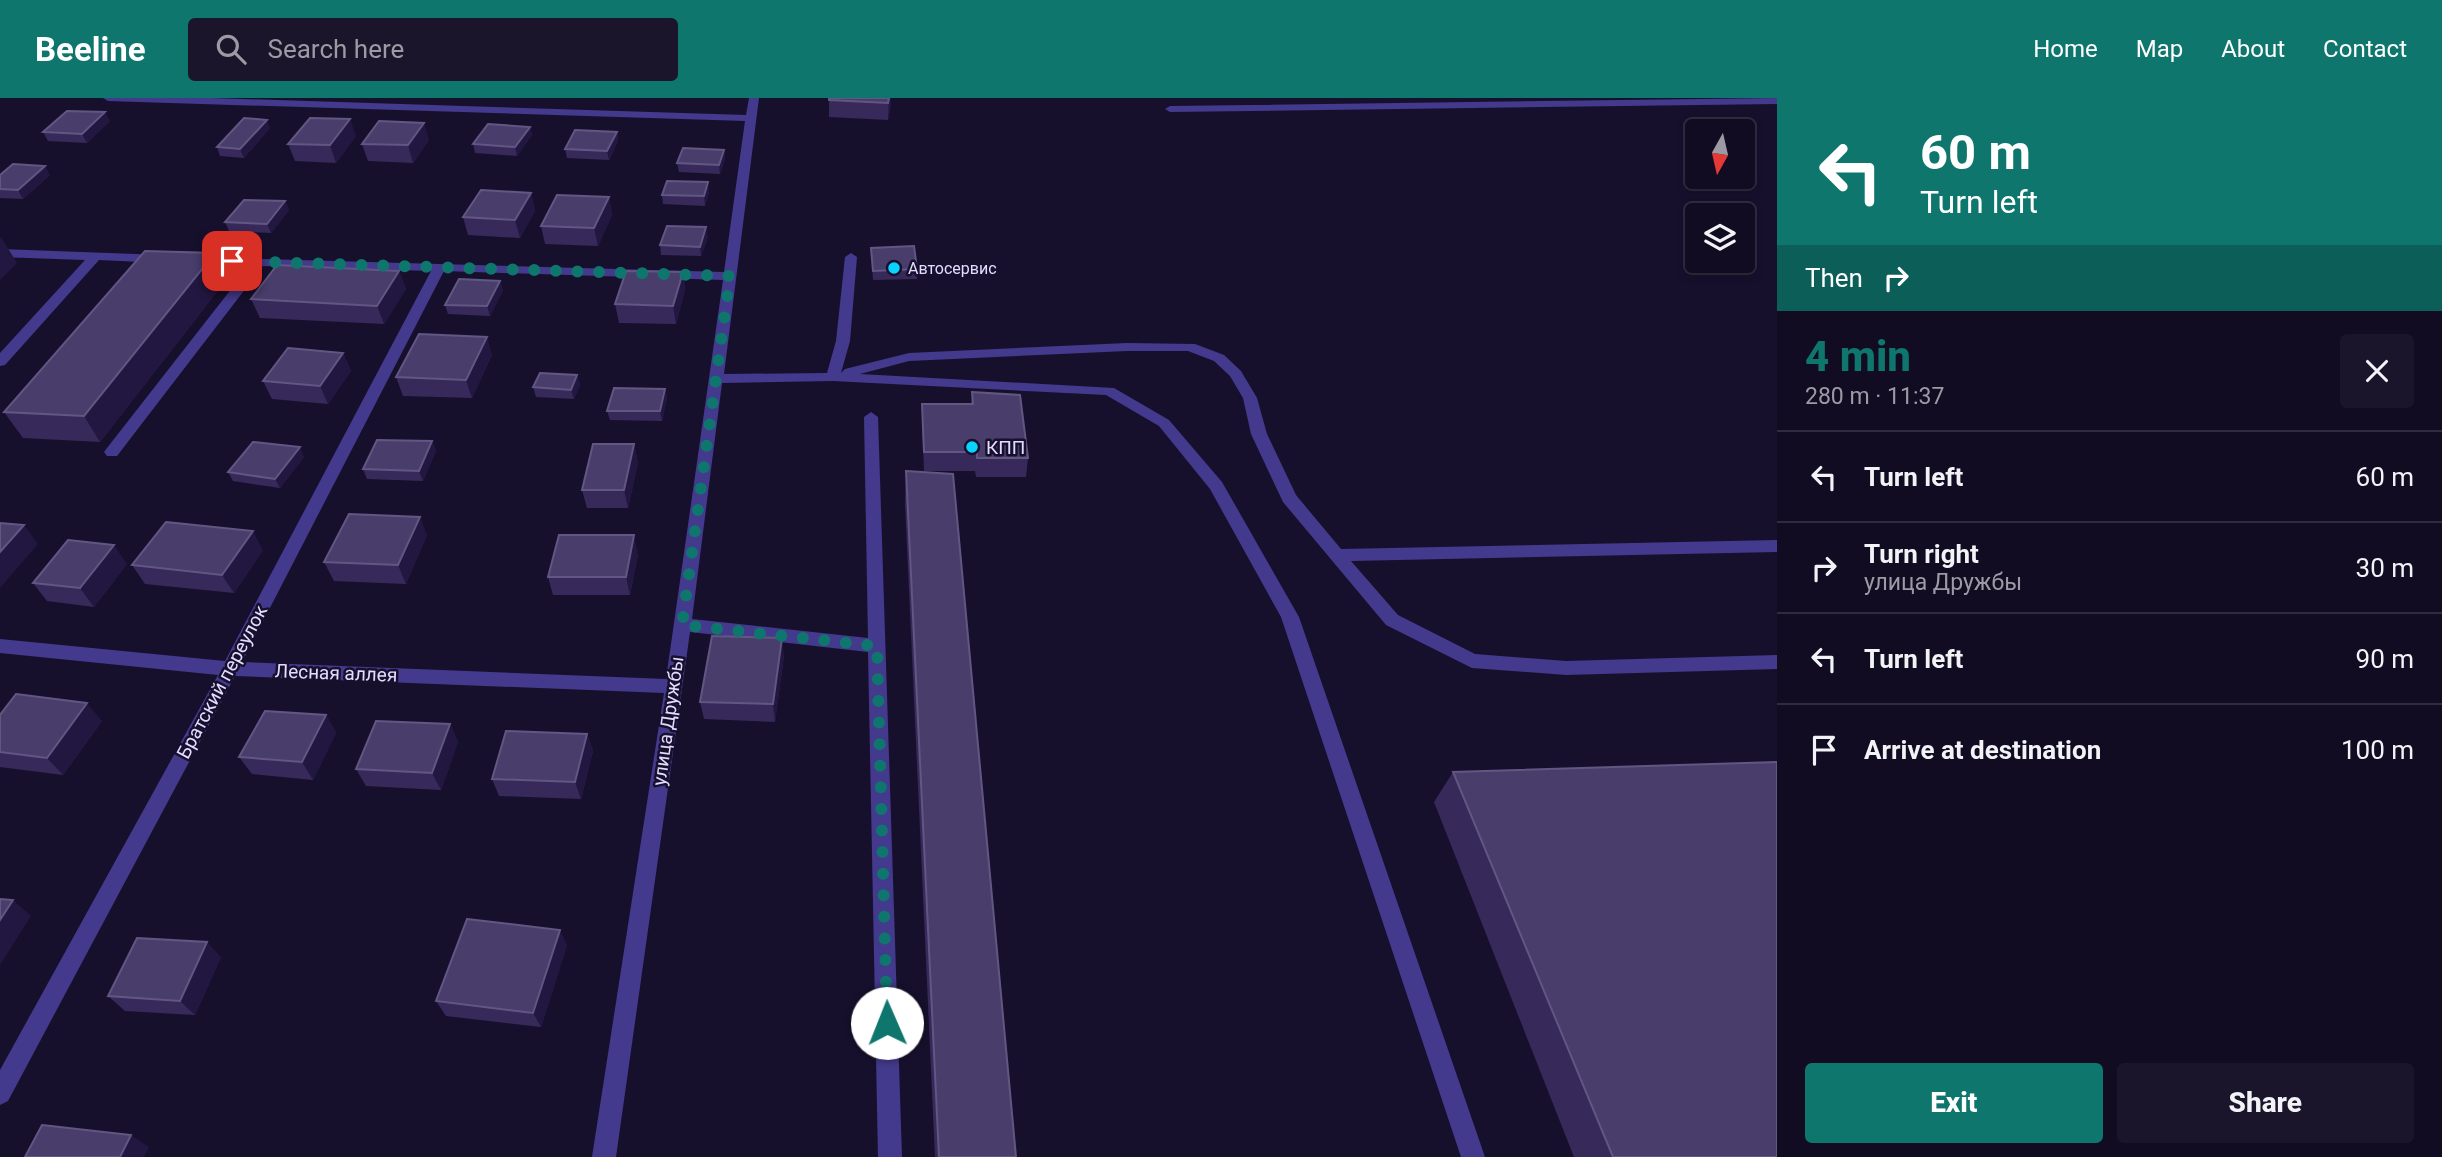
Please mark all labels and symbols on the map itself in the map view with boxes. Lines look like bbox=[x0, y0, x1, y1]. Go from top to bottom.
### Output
north arrow bbox=[1685, 119, 1755, 189]
pin bbox=[202, 231, 262, 291]
place label: Автосервис bbox=[908, 259, 997, 278]
marker: Автосервис bbox=[886, 260, 902, 276]
place label: КПП bbox=[986, 436, 1025, 459]
marker: КПП bbox=[964, 439, 980, 455]
street label: Братский переулок bbox=[172, 601, 273, 763]
street label: улица Дружбы bbox=[648, 655, 688, 787]
street label: Лесная аллея bbox=[274, 659, 398, 687]
position arrow bbox=[850, 986, 924, 1060]

